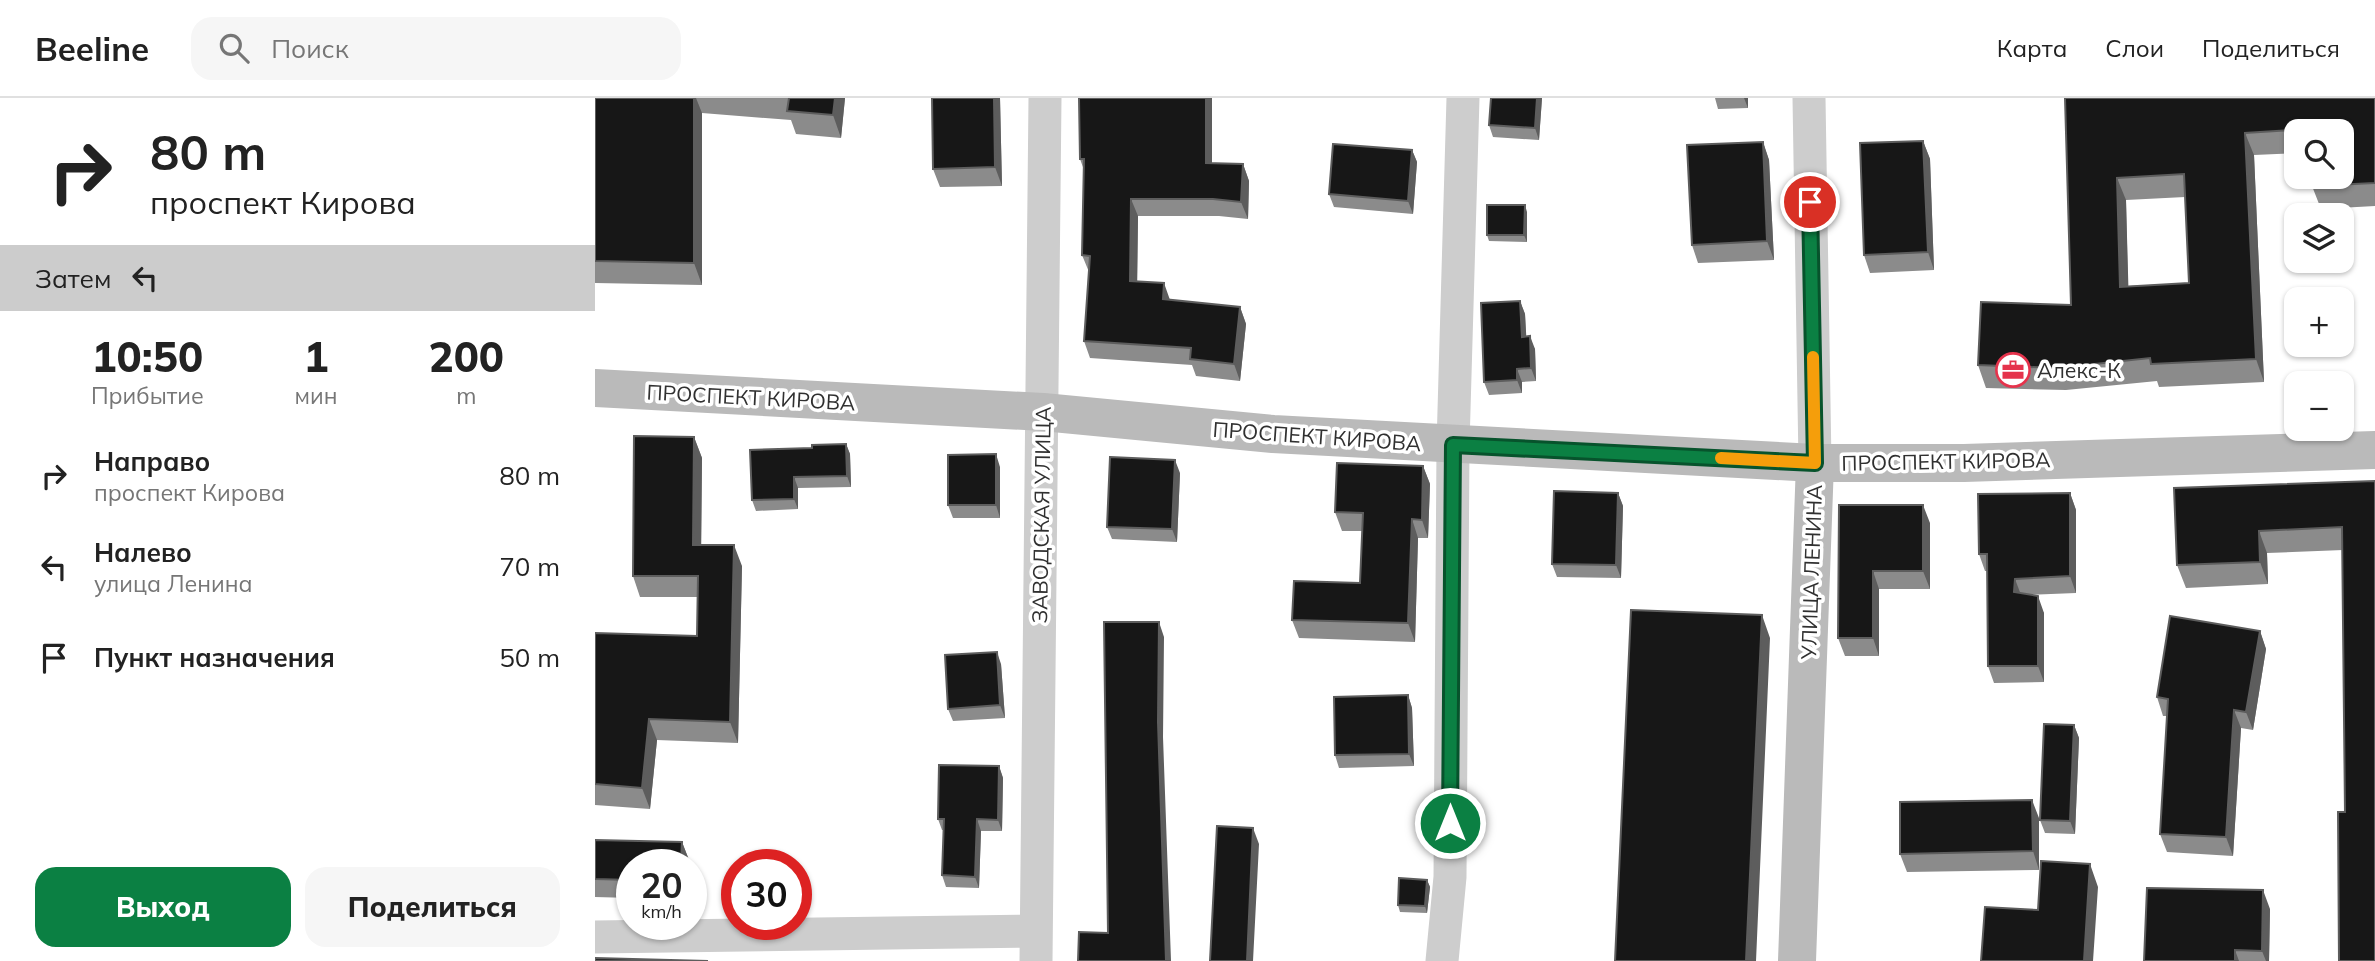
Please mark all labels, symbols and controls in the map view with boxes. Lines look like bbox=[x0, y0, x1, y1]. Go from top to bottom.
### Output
search box bbox=[191, 17, 681, 80]
text: Beeline bbox=[35, 28, 149, 69]
icon: search bbox=[215, 29, 253, 67]
text: Поиск bbox=[271, 32, 349, 65]
text: Карта bbox=[1997, 33, 2067, 63]
text: Слои bbox=[2105, 33, 2164, 63]
text: Поделиться bbox=[2202, 33, 2340, 63]
map controls bbox=[2284, 119, 2354, 441]
button: search bbox=[2284, 119, 2354, 189]
text: 80 m bbox=[150, 121, 266, 182]
icon: right bbox=[35, 126, 126, 217]
pin bbox=[1780, 172, 1840, 232]
text: проспект Кирова bbox=[150, 182, 416, 222]
icon: arrive bbox=[1791, 183, 1829, 221]
button: layers bbox=[2284, 203, 2354, 273]
icon: left bbox=[126, 259, 164, 297]
text: Затем bbox=[35, 262, 112, 295]
button: + bbox=[2284, 287, 2354, 357]
text: 10:50 bbox=[91, 330, 203, 383]
text: 1 bbox=[303, 330, 329, 383]
text: 200 bbox=[428, 330, 504, 383]
office icon: Алекс-К bbox=[1994, 351, 2032, 389]
place label: Алекс-К bbox=[2037, 357, 2121, 383]
button: − bbox=[2284, 371, 2354, 441]
street label: ПРОСПЕКТ КИРОВА bbox=[646, 379, 857, 415]
text: Прибытие bbox=[91, 381, 204, 410]
text: мин bbox=[295, 381, 338, 410]
text: m bbox=[456, 381, 476, 410]
street label: ЗАВОДСКАЯ УЛИЦА bbox=[1026, 406, 1056, 624]
street label: ПРОСПЕКТ КИРОВА bbox=[1212, 416, 1423, 456]
text: Направо bbox=[94, 445, 210, 478]
street label: ПРОСПЕКТ КИРОВА bbox=[1841, 446, 2051, 476]
icon: right bbox=[35, 457, 73, 495]
text: 80 m bbox=[499, 459, 560, 492]
text: проспект Кирова bbox=[94, 478, 285, 507]
street label: УЛИЦА ЛЕНИНА bbox=[1795, 484, 1827, 661]
text: Налево bbox=[94, 536, 192, 569]
icon: left bbox=[35, 548, 73, 586]
text: 70 m bbox=[499, 550, 560, 583]
text: улица Ленина bbox=[94, 569, 253, 598]
icon: arrive bbox=[35, 639, 73, 677]
text: Пункт назначения bbox=[94, 641, 335, 674]
text: 50 m bbox=[499, 641, 560, 674]
position arrow bbox=[1413, 786, 1487, 860]
speed limit sign: 30 bbox=[721, 849, 812, 940]
text: 20 bbox=[640, 863, 683, 907]
button: Выход bbox=[35, 867, 291, 947]
button: Поделиться bbox=[305, 867, 560, 947]
text: km/h bbox=[641, 900, 682, 923]

